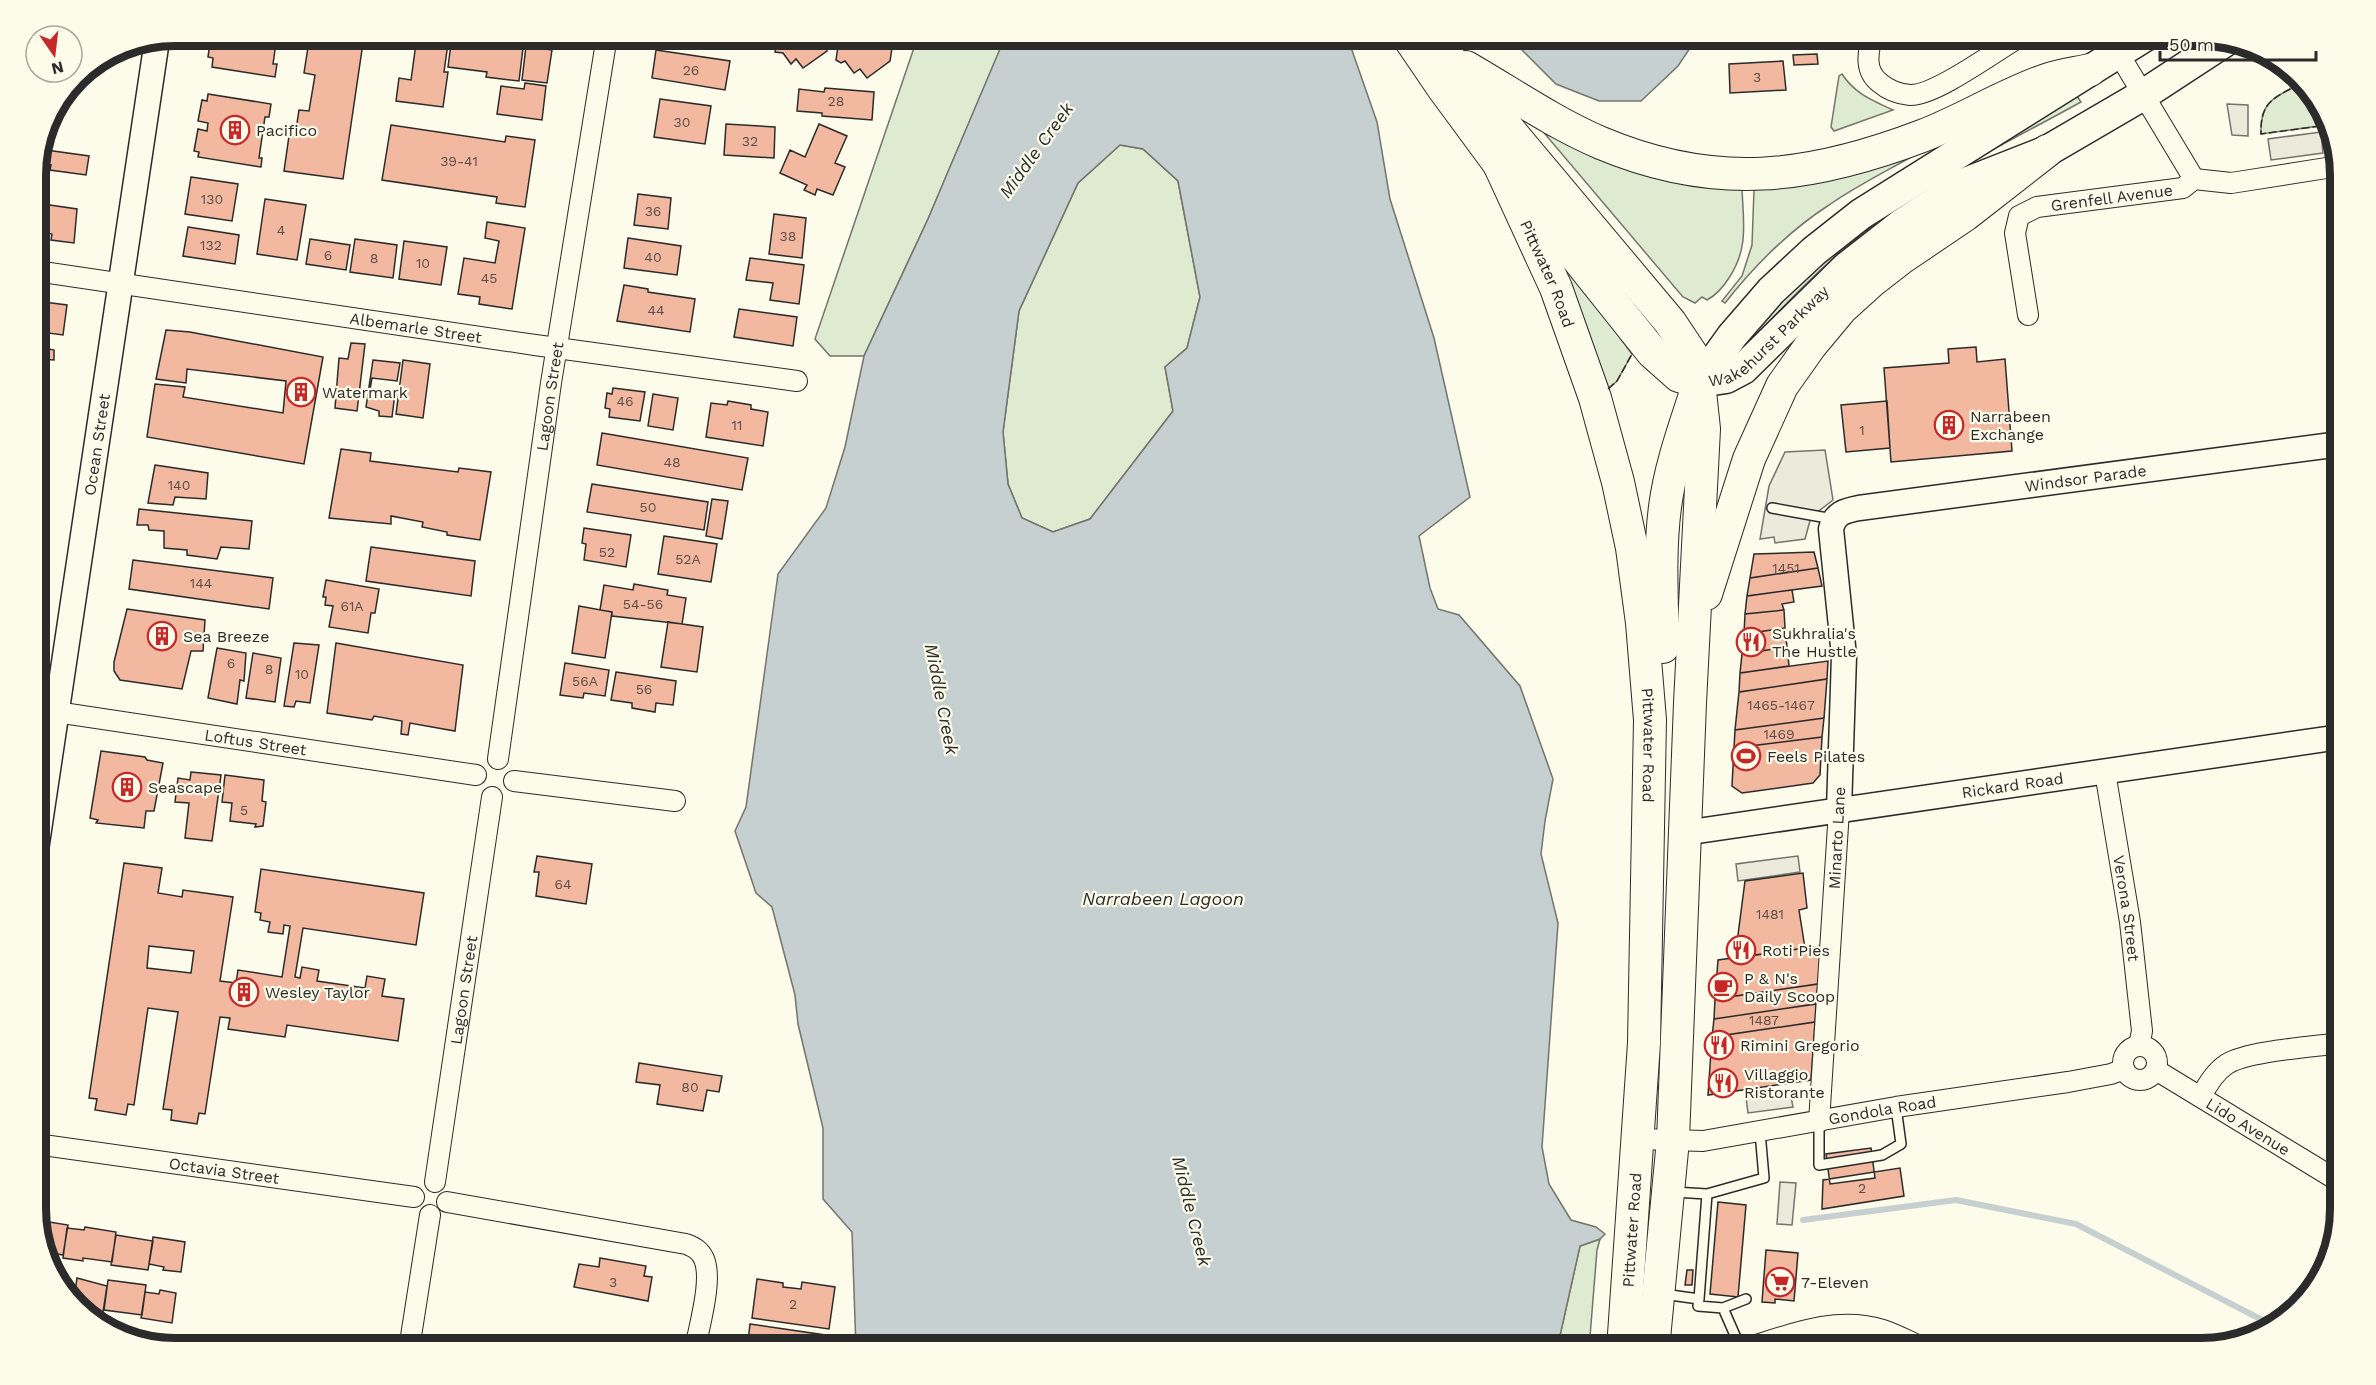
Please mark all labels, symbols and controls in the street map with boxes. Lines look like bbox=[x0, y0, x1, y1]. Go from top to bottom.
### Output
north arrow bbox=[24, 24, 84, 84]
scale bar bbox=[2160, 24, 2316, 62]
text: 50 m bbox=[2169, 34, 2214, 55]
text: N bbox=[49, 57, 66, 79]
house number: 26 bbox=[683, 62, 699, 78]
house number: 3 bbox=[1753, 69, 1761, 85]
house number: 28 bbox=[828, 93, 844, 109]
water label: Middle Creek bbox=[994, 97, 1078, 202]
building icon: Pacifico bbox=[219, 114, 251, 146]
house number: 30 bbox=[674, 114, 690, 130]
place label: Pacifico bbox=[256, 121, 317, 140]
house number: 32 bbox=[742, 133, 758, 149]
house number: 39-41 bbox=[440, 153, 478, 169]
street label: Grenfell Avenue bbox=[2050, 180, 2174, 215]
house number: 130 bbox=[201, 191, 223, 207]
house number: 36 bbox=[645, 203, 661, 219]
street label: Pittwater Road bbox=[1516, 217, 1579, 330]
house number: 4 bbox=[277, 222, 285, 238]
house number: 38 bbox=[780, 228, 796, 244]
house number: 132 bbox=[200, 237, 222, 253]
house number: 6 bbox=[324, 247, 332, 263]
house number: 40 bbox=[644, 249, 662, 265]
house number: 8 bbox=[370, 250, 378, 266]
house number: 10 bbox=[416, 255, 430, 271]
house number: 45 bbox=[481, 270, 497, 286]
street label: Wakehurst Parkway bbox=[1707, 281, 1833, 390]
house number: 44 bbox=[647, 302, 665, 318]
street label: Albemarle Street bbox=[348, 308, 484, 347]
street label: Lagoon Street bbox=[532, 340, 567, 452]
building icon: Watermark bbox=[285, 376, 317, 408]
place label: Watermark bbox=[322, 383, 408, 402]
street label: Ocean Street bbox=[80, 392, 114, 497]
house number: 46 bbox=[616, 393, 634, 409]
place label: Narrabeen Exchange bbox=[1970, 407, 2051, 444]
building icon: Narrabeen Exchange bbox=[1933, 409, 1965, 441]
house number: 11 bbox=[732, 417, 742, 433]
house number: 1 bbox=[1859, 422, 1865, 438]
house number: 48 bbox=[663, 454, 681, 470]
street label: Windsor Parade bbox=[2023, 460, 2148, 495]
house number: 140 bbox=[168, 477, 190, 493]
house number: 50 bbox=[640, 499, 656, 515]
house number: 52 bbox=[599, 544, 615, 560]
house number: 52A bbox=[675, 551, 701, 567]
house number: 1451 bbox=[1772, 560, 1800, 576]
house number: 144 bbox=[190, 575, 212, 591]
house number: 54-56 bbox=[623, 596, 663, 612]
house number: 61A bbox=[340, 598, 364, 614]
building icon: Sea Breeze bbox=[146, 620, 178, 652]
place label: Sukhralia's The Hustle bbox=[1772, 624, 1857, 661]
restaurant icon: Sukhralia's The Hustle bbox=[1735, 626, 1767, 658]
place label: Sea Breeze bbox=[183, 627, 269, 646]
water label: Middle Creek bbox=[921, 642, 963, 757]
house number: 6 bbox=[227, 655, 235, 671]
house number: 8 bbox=[265, 661, 273, 677]
house number: 10 bbox=[295, 666, 309, 682]
house number: 56A bbox=[572, 673, 598, 689]
house number: 56 bbox=[636, 681, 652, 697]
street label: Pittwater Road bbox=[1638, 687, 1660, 803]
house number: 1465-1467 bbox=[1747, 697, 1815, 713]
street label: Loftus Street bbox=[203, 725, 308, 759]
house number: 1469 bbox=[1763, 726, 1795, 742]
sports icon: Feels Pilates bbox=[1730, 740, 1762, 772]
place label: Feels Pilates bbox=[1767, 747, 1865, 766]
street label: Rickard Road bbox=[1960, 768, 2065, 802]
building icon: Seascape bbox=[111, 771, 143, 803]
place label: Seascape bbox=[148, 778, 222, 797]
street label: Minarto Lane bbox=[1825, 786, 1849, 890]
house number: 5 bbox=[240, 802, 248, 818]
street label: Verona Street bbox=[2110, 854, 2144, 963]
house number: 64 bbox=[554, 876, 572, 892]
water label: Narrabeen Lagoon bbox=[1082, 888, 1244, 909]
house number: 1481 bbox=[1756, 906, 1784, 922]
street label: Lagoon Street bbox=[446, 934, 481, 1046]
restaurant icon: Roti Pies bbox=[1725, 934, 1757, 966]
place label: Roti Pies bbox=[1762, 941, 1830, 960]
place label: P & N's Daily Scoop bbox=[1744, 969, 1835, 1006]
cafe icon: P & N's Daily Scoop bbox=[1707, 971, 1739, 1003]
building icon: Wesley Taylor bbox=[228, 976, 260, 1008]
place label: Wesley Taylor bbox=[265, 983, 371, 1002]
house number: 1487 bbox=[1749, 1012, 1779, 1028]
restaurant icon: Rimini Gregorio bbox=[1703, 1029, 1735, 1061]
place label: Rimini Gregorio bbox=[1740, 1036, 1860, 1055]
place label: Villaggio Ristorante bbox=[1744, 1065, 1825, 1102]
restaurant icon: Villaggio Ristorante bbox=[1707, 1067, 1739, 1099]
house number: 80 bbox=[681, 1079, 699, 1095]
street label: Gondola Road bbox=[1827, 1092, 1937, 1128]
street label: Lido Avenue bbox=[2203, 1093, 2294, 1159]
street label: Octavia Street bbox=[168, 1153, 281, 1188]
water label: Middle Creek bbox=[1168, 1154, 1216, 1269]
street label: Pittwater Road bbox=[1619, 1172, 1645, 1288]
house number: 2 bbox=[1858, 1180, 1866, 1196]
supermarket icon: 7-Eleven bbox=[1764, 1266, 1796, 1298]
place label: 7-Eleven bbox=[1801, 1273, 1869, 1292]
house number: 3 bbox=[609, 1274, 617, 1290]
house number: 2 bbox=[789, 1296, 797, 1312]

